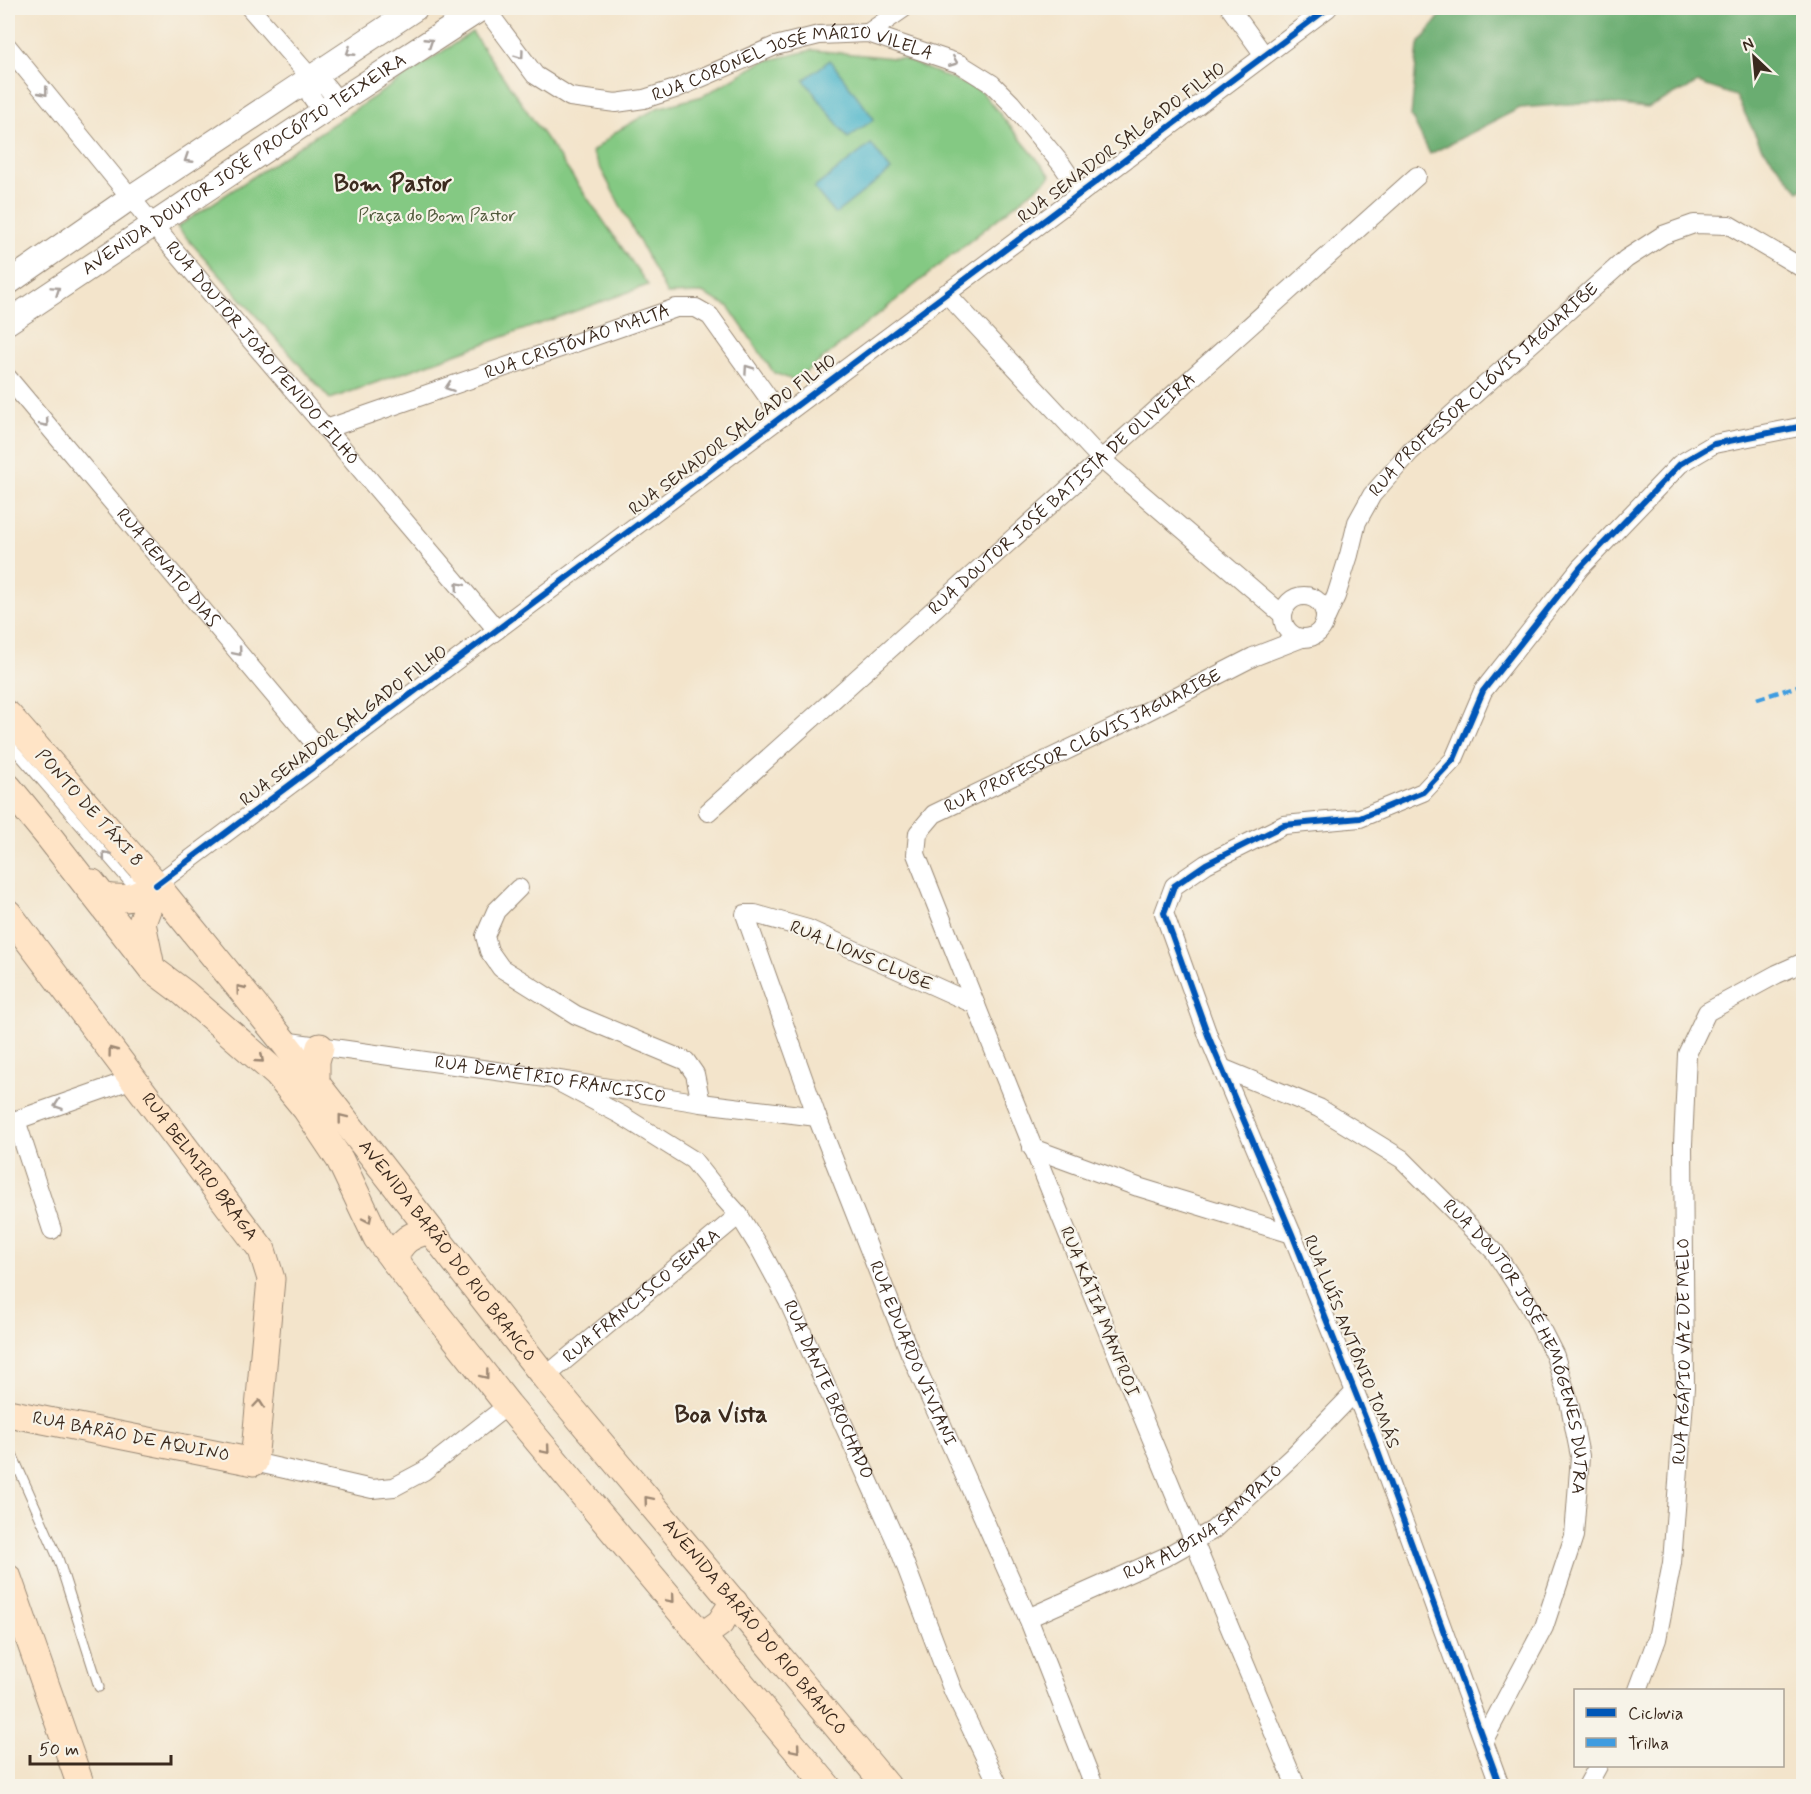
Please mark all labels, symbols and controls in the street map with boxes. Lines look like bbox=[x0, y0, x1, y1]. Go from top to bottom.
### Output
street label: RUA CORONEL JOSÉ MÁRIO VILELA bbox=[649, 21, 936, 108]
north arrow bbox=[1724, 27, 1784, 87]
text: N bbox=[1739, 33, 1757, 57]
one-way arrow bbox=[422, 38, 433, 49]
one-way arrow bbox=[346, 45, 357, 56]
street label: AVENIDA DOUTOR JOSÉ PROCÓPIO TEIXEIRA bbox=[78, 48, 411, 281]
one-way arrow bbox=[513, 48, 524, 59]
one-way arrow bbox=[948, 55, 959, 67]
street label: RUA SENADOR SALGADO FILHO bbox=[1013, 57, 1231, 229]
one-way arrow bbox=[37, 85, 48, 96]
one-way arrow bbox=[183, 152, 194, 163]
district label: Bom Pastor bbox=[334, 169, 452, 200]
park label: Praça do Bom Pastor bbox=[358, 204, 517, 228]
street label: RUA DOUTOR JOÃO PENIDO FILHO bbox=[160, 236, 364, 471]
street label: RUA PROFESSOR CLÓVIS JAGUARIBE bbox=[1364, 277, 1604, 502]
one-way arrow bbox=[49, 286, 60, 297]
street label: RUA CRISTÓVÃO MALTA bbox=[481, 299, 673, 385]
street label: RUA SENADOR SALGADO FILHO bbox=[624, 349, 842, 521]
one-way arrow bbox=[744, 365, 755, 376]
street label: RUA DOUTOR JOSÉ BATISTA DE OLIVEIRA bbox=[923, 368, 1201, 621]
one-way arrow bbox=[444, 380, 455, 393]
one-way arrow bbox=[38, 416, 49, 427]
street label: RUA RENATO DIAS bbox=[110, 503, 224, 633]
one-way arrow bbox=[455, 582, 466, 593]
street label: RUA SENADOR SALGADO FILHO bbox=[235, 640, 453, 812]
one-way arrow bbox=[231, 645, 242, 656]
street label: RUA PROFESSOR CLÓVIS JAGUARIBE bbox=[940, 663, 1225, 819]
street label: PONTO DE TÁXI 8 bbox=[30, 744, 148, 872]
one-way arrow bbox=[102, 851, 113, 862]
street label: RUA LIONS CLUBE bbox=[786, 915, 936, 997]
one-way arrow bbox=[237, 985, 248, 996]
one-way arrow bbox=[108, 1047, 119, 1058]
street label: RUA DEMÉTRIO FRANCISCO bbox=[433, 1050, 668, 1109]
one-way arrow bbox=[253, 1052, 264, 1063]
street label: RUA BELMIRO BRAGA bbox=[136, 1088, 263, 1246]
one-way arrow bbox=[53, 1098, 64, 1111]
one-way arrow bbox=[339, 1114, 350, 1125]
street label: AVENIDA BARÃO DO RIO BRANCO bbox=[353, 1135, 541, 1367]
street label: RUA DOUTOR JOSÉ HEMÓGENES DUTRA bbox=[1437, 1194, 1592, 1495]
one-way arrow bbox=[361, 1213, 373, 1224]
street label: RUA KÁTIA MANFROI bbox=[1054, 1223, 1144, 1401]
street label: RUA FRANCISCO SENRA bbox=[558, 1224, 725, 1369]
street label: RUA LUÍS ANTÔNIO TOMÁS bbox=[1297, 1232, 1405, 1452]
street label: RUA AGÁPIO VAZ DE MELO bbox=[1667, 1238, 1697, 1465]
street label: RUA EDUARDO VIVIANI bbox=[863, 1258, 962, 1450]
street label: RUA DANTE BROCHADO bbox=[777, 1296, 879, 1483]
one-way arrow bbox=[477, 1368, 488, 1379]
one-way arrow bbox=[252, 1399, 265, 1409]
district label: Boa Vista bbox=[674, 1400, 768, 1431]
street label: RUA BARÃO DE AQUINO bbox=[30, 1406, 232, 1468]
one-way arrow bbox=[538, 1443, 549, 1454]
street label: RUA ALBINA SAMPAIO bbox=[1120, 1459, 1288, 1586]
one-way arrow bbox=[644, 1496, 655, 1507]
street label: AVENIDA BARÃO DO RIO BRANCO bbox=[657, 1514, 852, 1741]
one-way arrow bbox=[664, 1592, 675, 1603]
legend bbox=[1574, 1689, 1784, 1767]
text: Ciclovia bbox=[1628, 1702, 1684, 1726]
scale bar bbox=[30, 1728, 171, 1766]
text: Trilha bbox=[1628, 1732, 1669, 1756]
text: 50 m bbox=[39, 1738, 79, 1762]
one-way arrow bbox=[788, 1742, 799, 1753]

